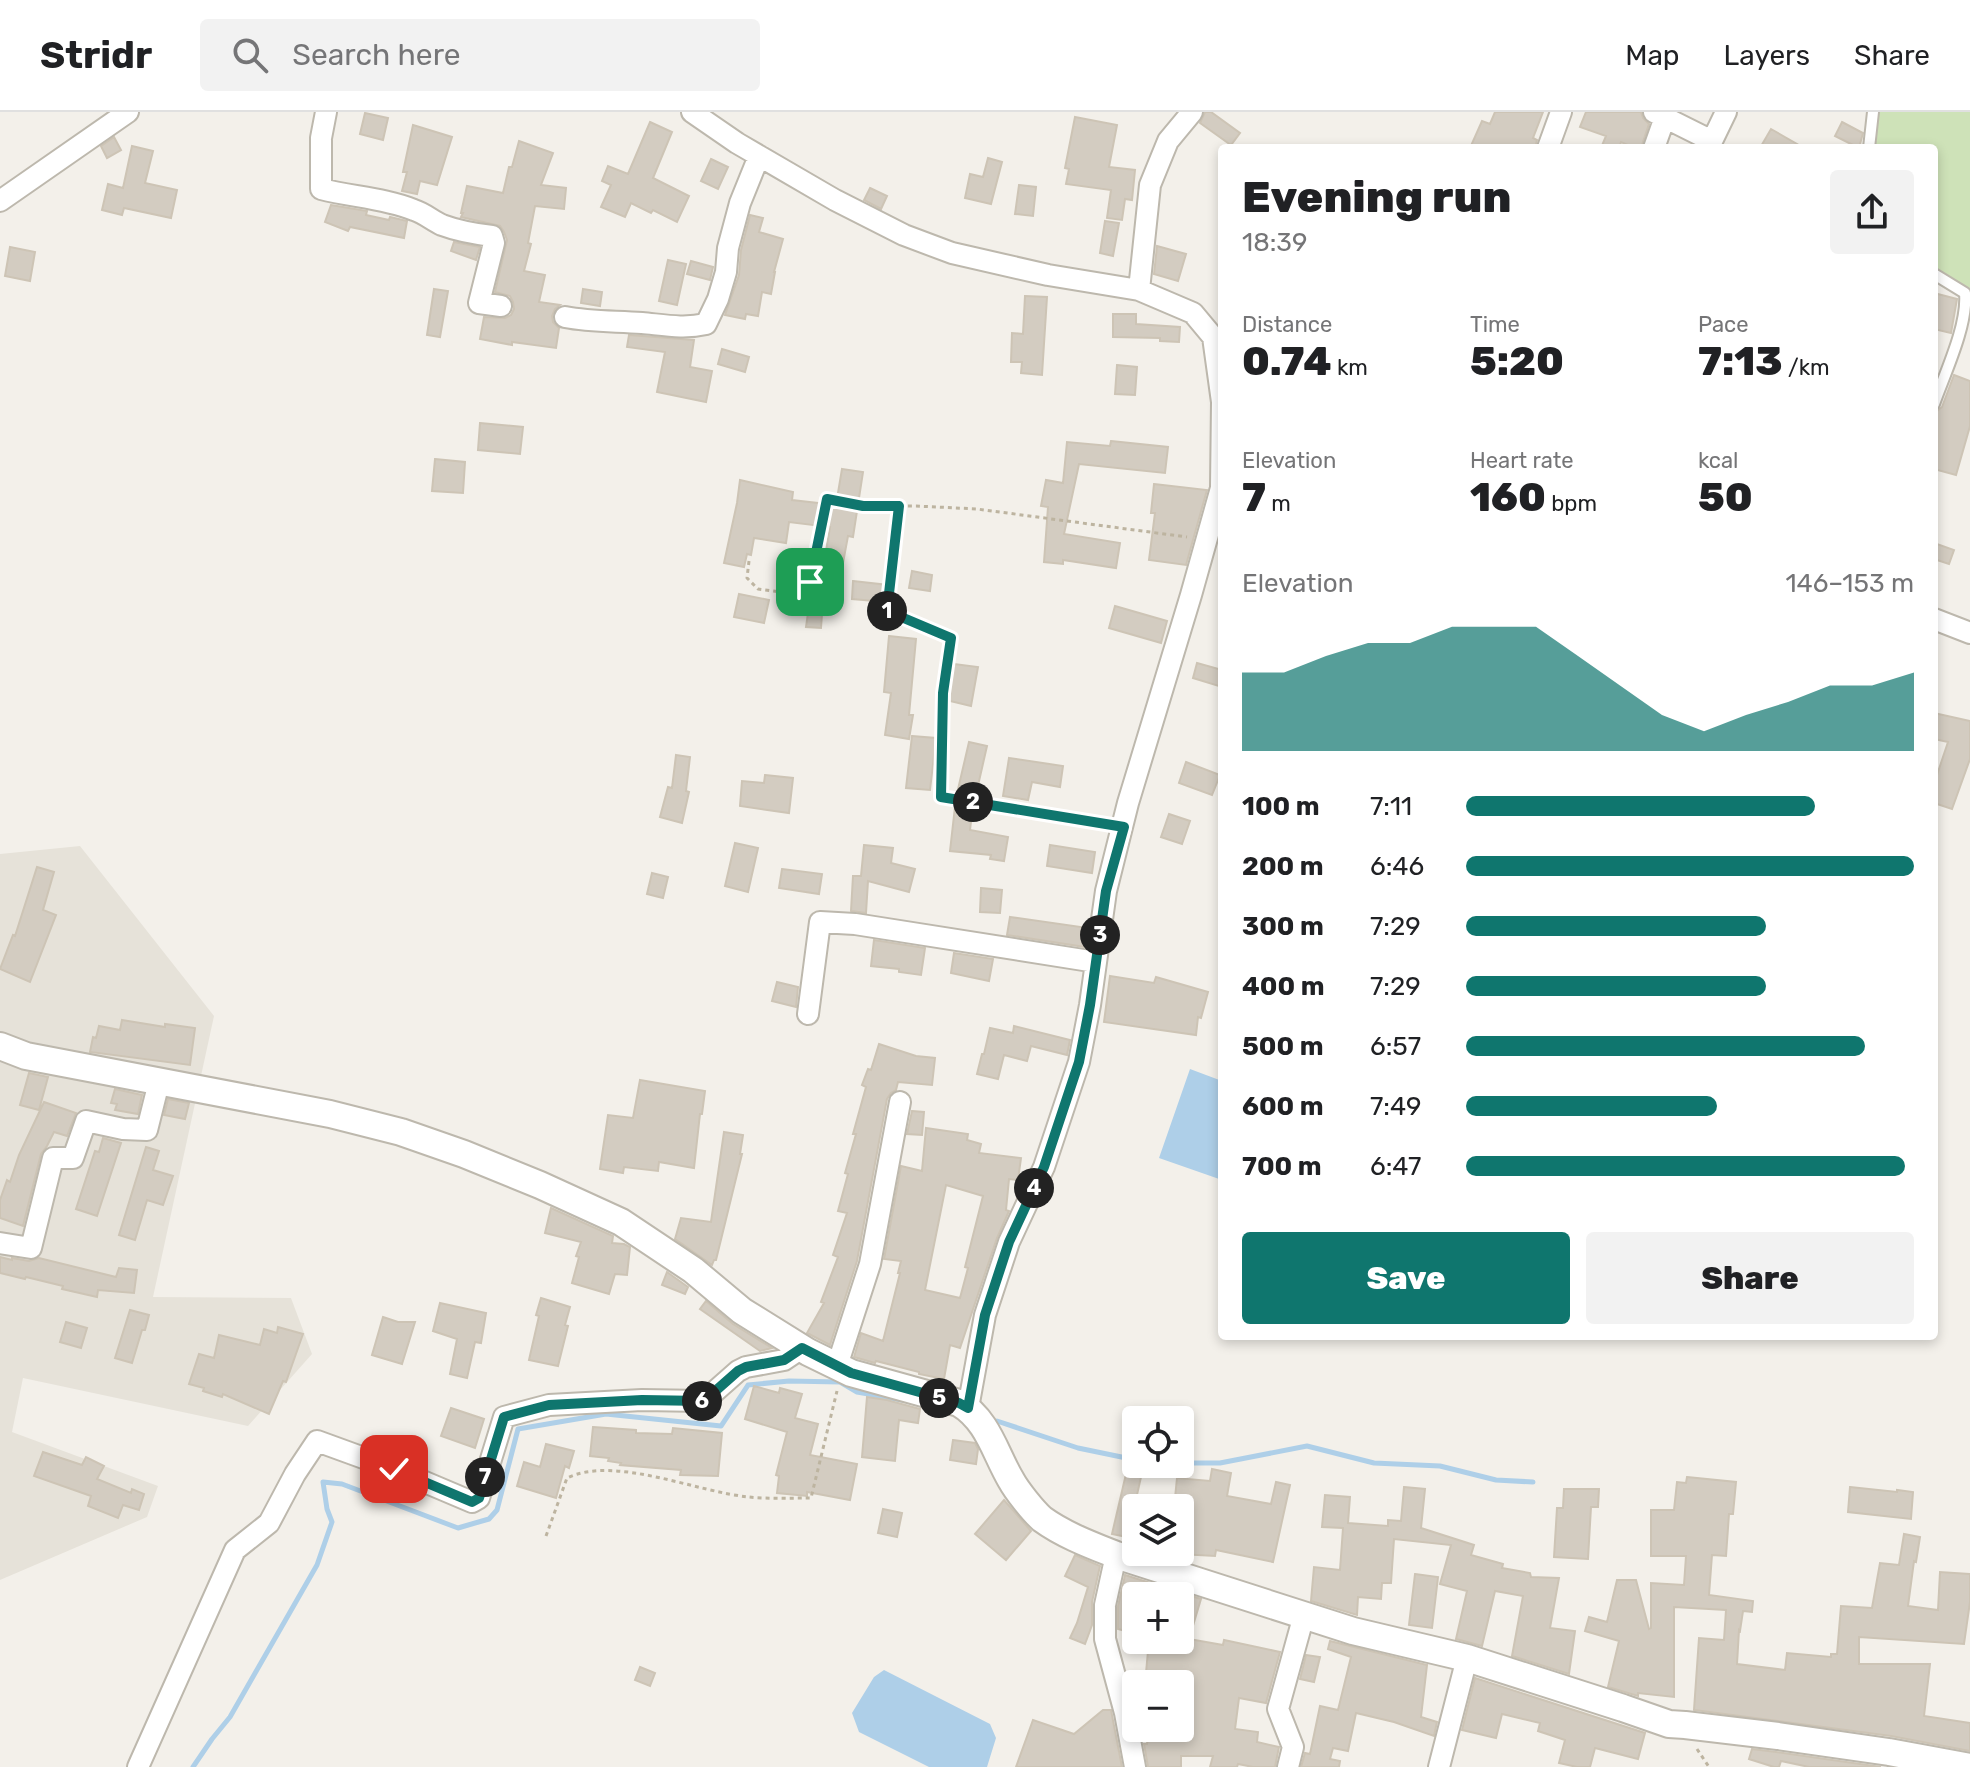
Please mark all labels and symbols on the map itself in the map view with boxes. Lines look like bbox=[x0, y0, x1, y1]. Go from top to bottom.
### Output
pin bbox=[776, 548, 844, 616]
pin: 1 bbox=[867, 591, 907, 631]
pin: 2 bbox=[953, 782, 993, 822]
pin: 3 bbox=[1080, 915, 1120, 955]
pin: 4 bbox=[1014, 1168, 1054, 1208]
pin: 5 bbox=[919, 1378, 959, 1418]
pin: 6 bbox=[682, 1381, 722, 1421]
pin bbox=[360, 1435, 428, 1503]
pin: 7 bbox=[465, 1457, 505, 1497]

